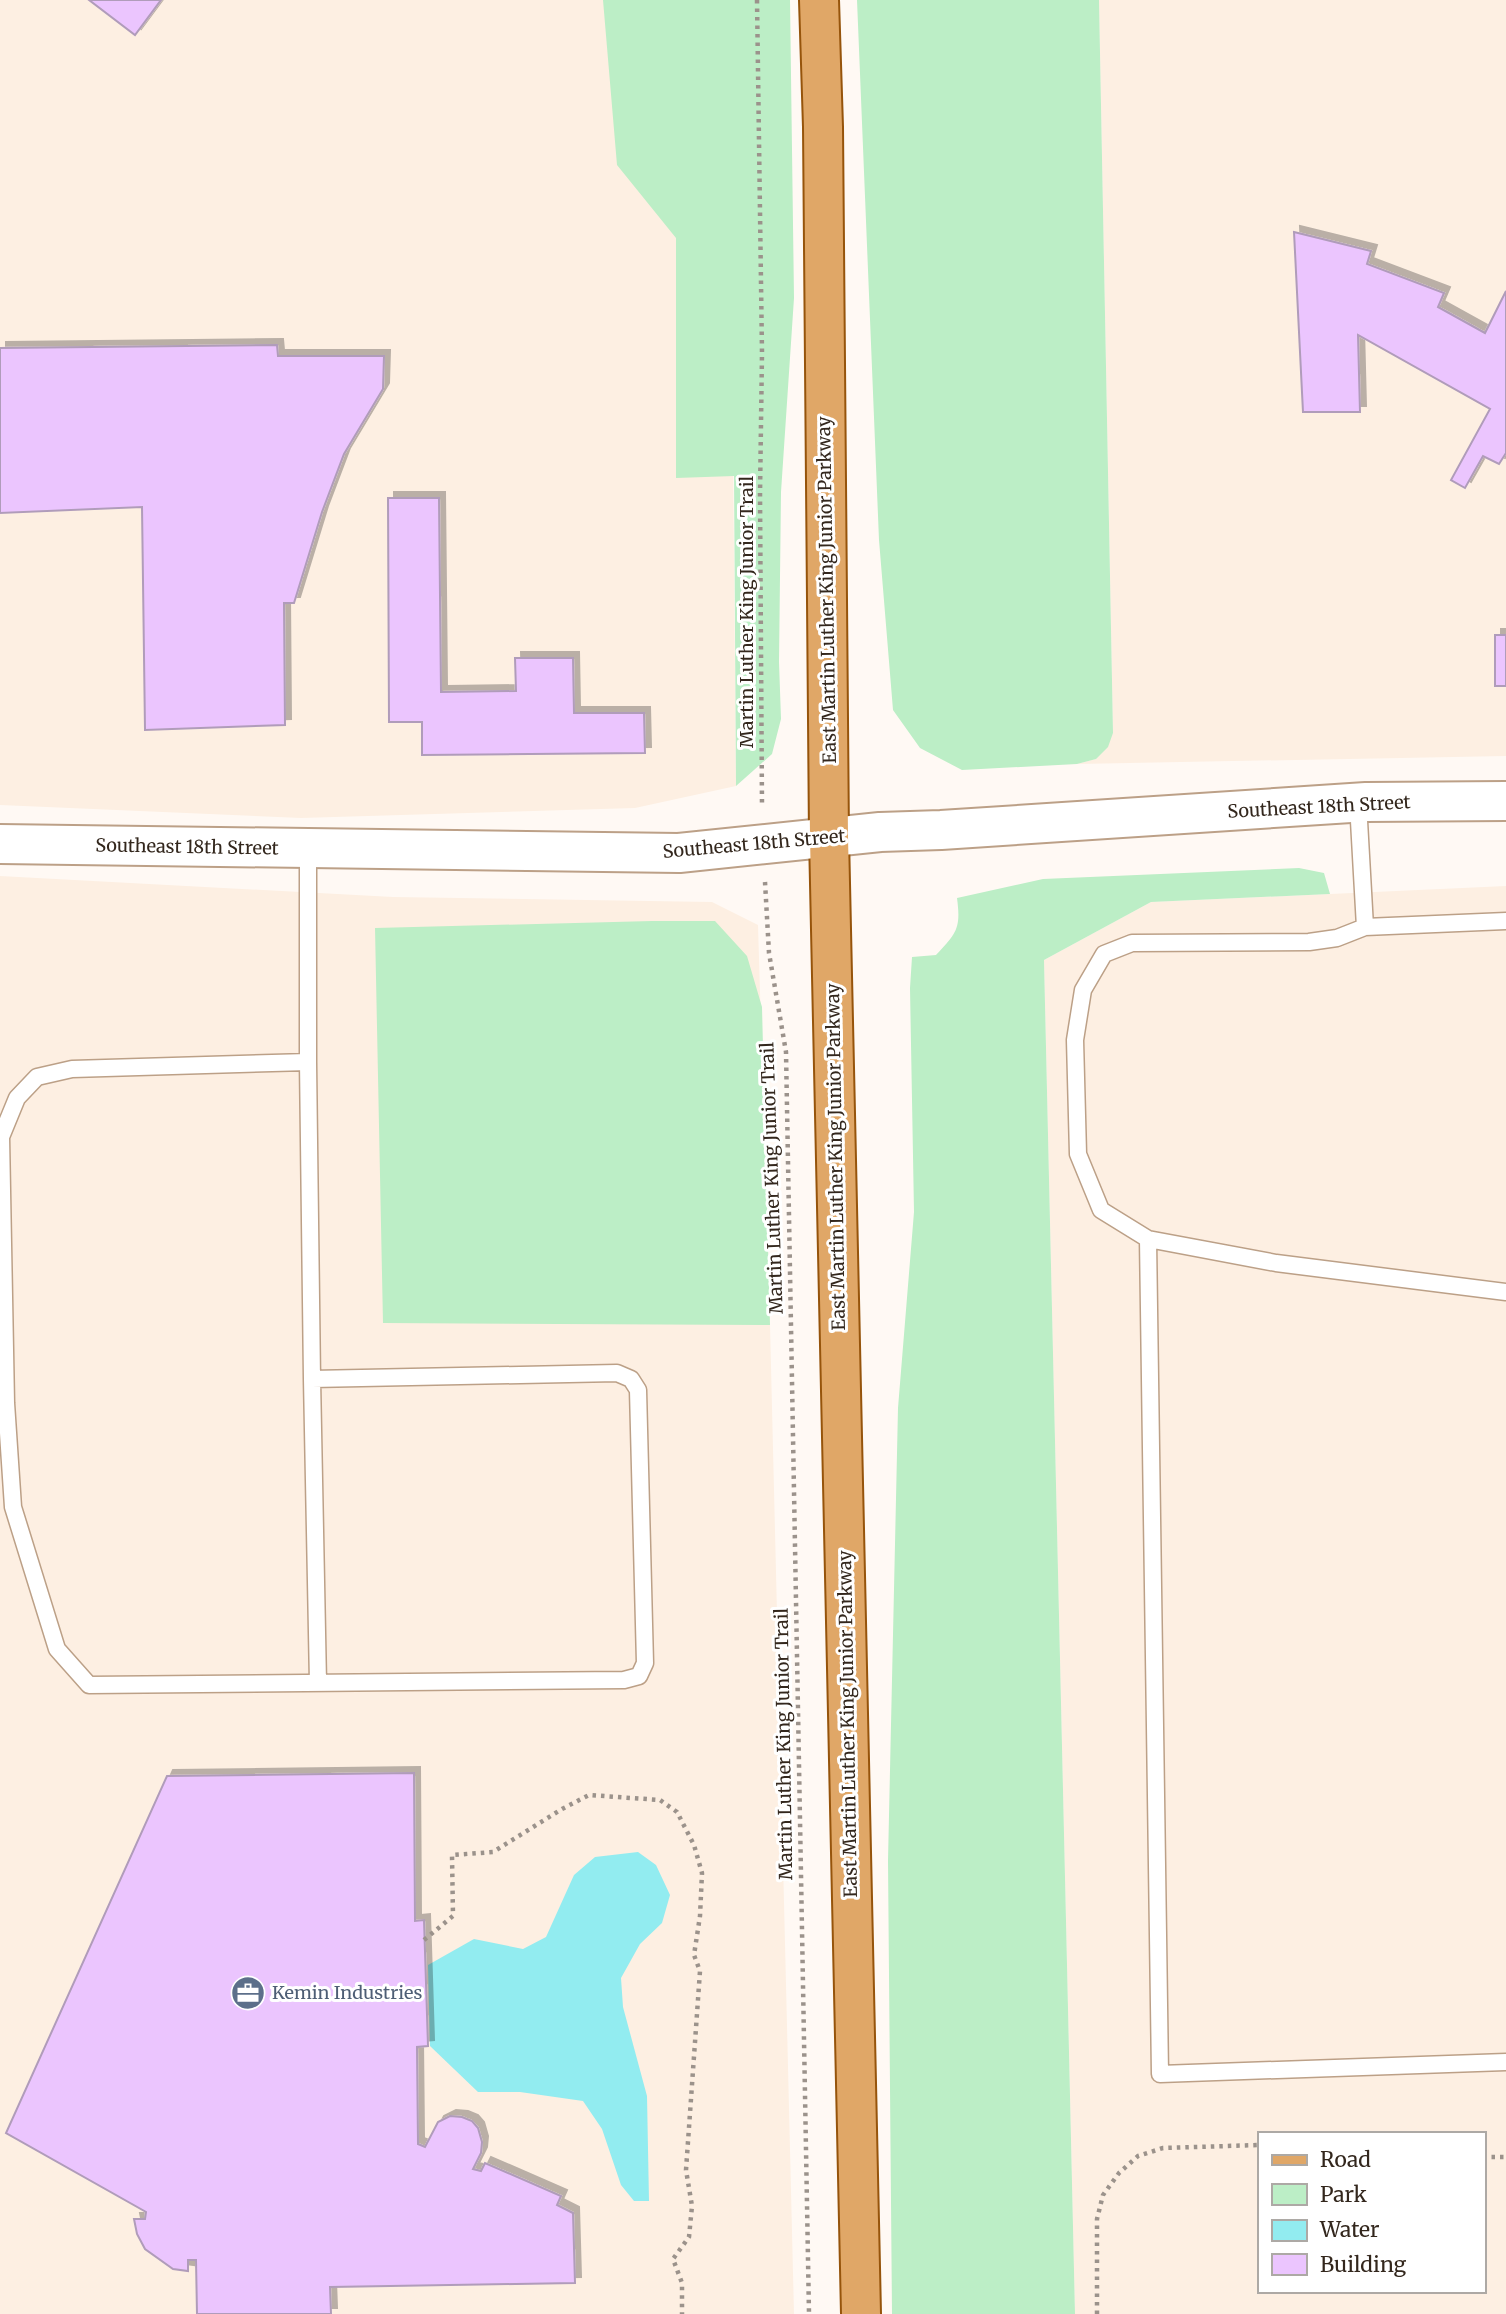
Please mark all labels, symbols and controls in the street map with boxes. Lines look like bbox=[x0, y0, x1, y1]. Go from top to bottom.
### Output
street label: East Martin Luther King Junior Parkway bbox=[812, 416, 841, 764]
street label: Martin Luther King Junior Trail bbox=[735, 476, 758, 748]
street label: Southeast 18th Street bbox=[1227, 790, 1411, 823]
street label: Southeast 18th Street bbox=[662, 824, 846, 863]
street label: Southeast 18th Street bbox=[95, 833, 279, 860]
street label: East Martin Luther King Junior Parkway bbox=[821, 983, 850, 1331]
street label: Martin Luther King Junior Trail bbox=[755, 1041, 788, 1314]
street label: East Martin Luther King Junior Parkway bbox=[833, 1550, 862, 1898]
street label: Martin Luther King Junior Trail bbox=[770, 1607, 797, 1880]
office icon: Kemin Industries bbox=[229, 1974, 267, 2012]
place label: Kemin Industries bbox=[272, 1981, 423, 2004]
legend bbox=[1258, 2132, 1485, 2293]
text: Road bbox=[1320, 2146, 1371, 2173]
text: Park bbox=[1320, 2181, 1367, 2208]
text: Water bbox=[1319, 2216, 1379, 2243]
text: Building bbox=[1320, 2251, 1407, 2278]

